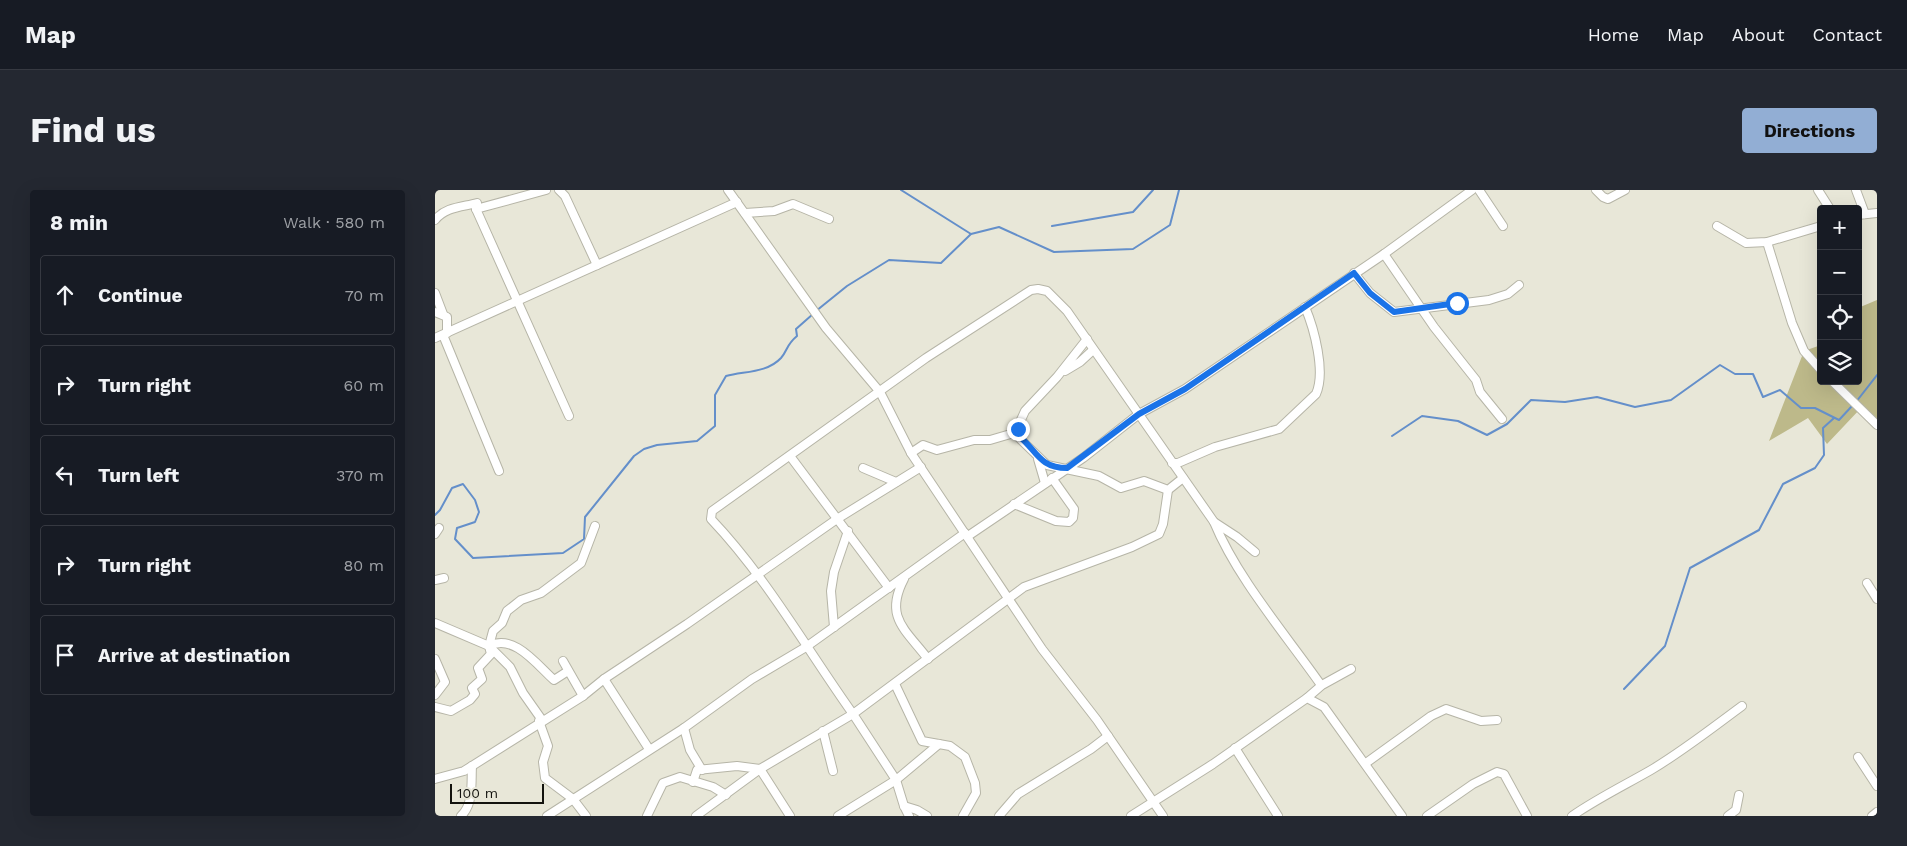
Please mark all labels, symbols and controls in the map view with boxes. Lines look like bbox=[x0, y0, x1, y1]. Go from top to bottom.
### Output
text: Map bbox=[25, 21, 76, 49]
text: Home bbox=[1588, 24, 1639, 45]
text: Map bbox=[1667, 24, 1704, 45]
text: About bbox=[1732, 24, 1784, 45]
text: Contact bbox=[1812, 24, 1882, 45]
button: Directions bbox=[1742, 108, 1877, 153]
text: Find us bbox=[30, 109, 156, 151]
map controls bbox=[1817, 205, 1862, 385]
button: + bbox=[1817, 205, 1862, 250]
text: 8 min bbox=[50, 210, 108, 235]
text: Walk · 580 m bbox=[283, 213, 385, 232]
button: − bbox=[1817, 250, 1862, 295]
icon: ahead bbox=[51, 281, 79, 309]
text: Continue bbox=[98, 284, 182, 307]
text: 70 m bbox=[345, 286, 384, 305]
route start bbox=[1446, 292, 1469, 315]
button: locate bbox=[1817, 295, 1862, 340]
button: layers bbox=[1817, 340, 1862, 385]
icon: right bbox=[51, 371, 79, 399]
text: Turn right bbox=[98, 374, 191, 397]
text: 60 m bbox=[344, 376, 384, 395]
route end bbox=[1007, 418, 1030, 441]
icon: left bbox=[51, 461, 79, 489]
text: Turn left bbox=[98, 464, 179, 487]
text: 370 m bbox=[336, 466, 384, 485]
icon: right bbox=[51, 551, 79, 579]
text: Turn right bbox=[98, 554, 191, 577]
text: 80 m bbox=[343, 556, 384, 575]
icon: arrive bbox=[51, 641, 79, 669]
text: Arrive at destination bbox=[98, 644, 290, 667]
scale bar bbox=[450, 781, 544, 804]
text: 100 m bbox=[457, 785, 498, 801]

